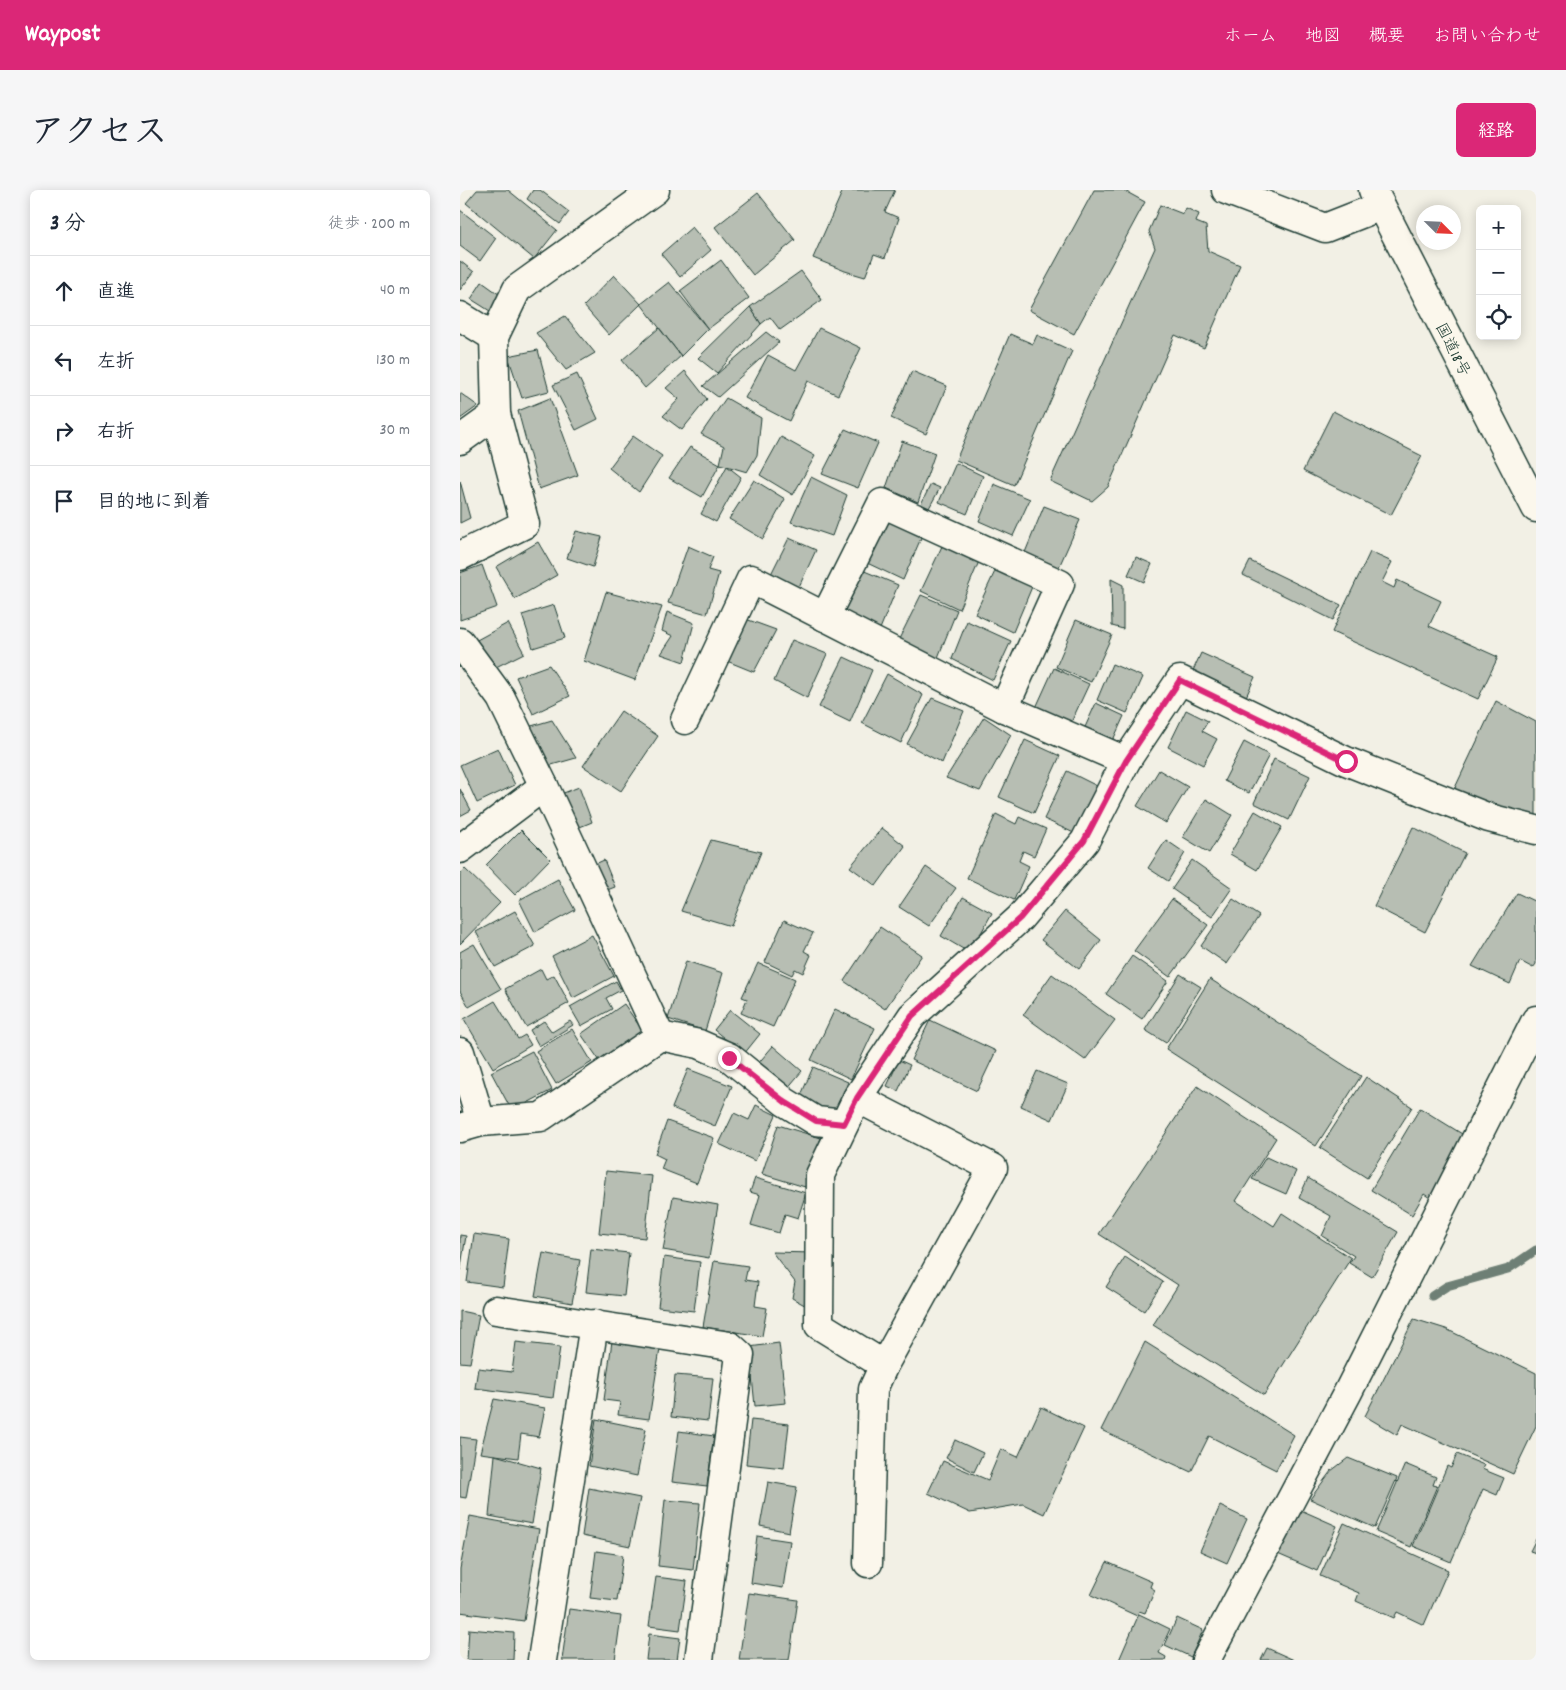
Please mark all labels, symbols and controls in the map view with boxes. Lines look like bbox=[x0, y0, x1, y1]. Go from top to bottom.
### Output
text: Waypost bbox=[25, 18, 100, 52]
text: ホーム bbox=[1224, 25, 1277, 50]
text: 地図 bbox=[1305, 25, 1341, 50]
text: 概要 bbox=[1369, 25, 1405, 50]
text: お問い合わせ bbox=[1433, 25, 1541, 50]
button: 経路 bbox=[1456, 103, 1536, 157]
text: アクセス bbox=[30, 110, 168, 160]
north arrow bbox=[1416, 205, 1461, 250]
map controls bbox=[1476, 205, 1521, 340]
button: + bbox=[1476, 205, 1521, 250]
text: 3 分 bbox=[50, 210, 85, 240]
text: 徒歩 · 200 m bbox=[328, 213, 410, 236]
button: − bbox=[1476, 250, 1521, 295]
icon: ahead bbox=[50, 277, 78, 305]
text: 40 m bbox=[380, 279, 410, 302]
text: 直進 bbox=[97, 280, 135, 307]
button: locate bbox=[1476, 295, 1521, 340]
street label: 国道18号 bbox=[1428, 319, 1475, 381]
icon: left bbox=[50, 347, 78, 375]
text: 130 m bbox=[376, 349, 410, 372]
text: 左折 bbox=[97, 350, 135, 377]
icon: right bbox=[50, 417, 78, 445]
text: 30 m bbox=[380, 419, 410, 442]
text: 右折 bbox=[97, 420, 135, 447]
icon: arrive bbox=[50, 487, 78, 515]
text: 目的地に到着 bbox=[97, 490, 211, 517]
route start bbox=[1335, 750, 1358, 773]
route end bbox=[718, 1047, 741, 1070]

